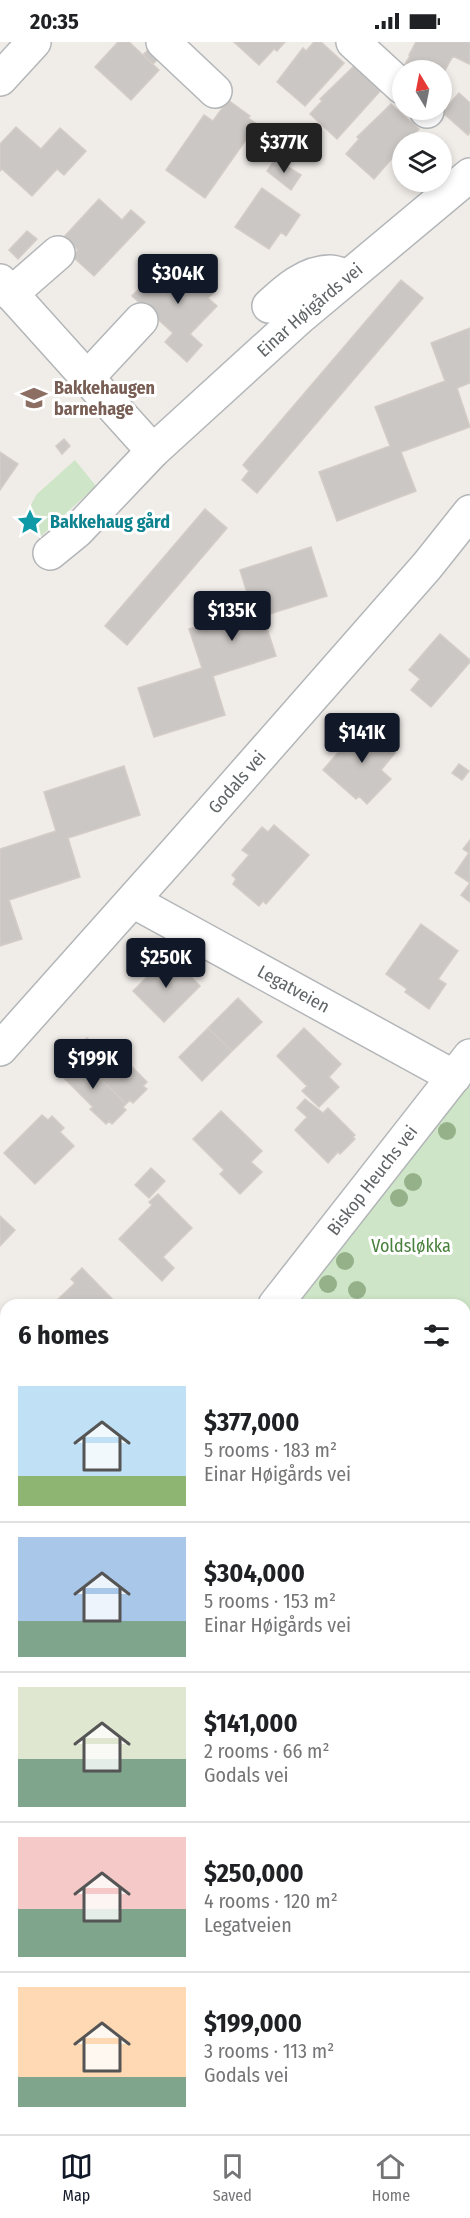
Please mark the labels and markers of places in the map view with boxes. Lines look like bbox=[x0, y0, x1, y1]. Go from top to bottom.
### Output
pin: $377K bbox=[242, 123, 326, 174]
pin: $304K bbox=[136, 254, 220, 305]
place label: Bakkehaugen barnehage bbox=[54, 377, 155, 420]
school or university icon: Bakkehaugen barnehage bbox=[19, 383, 49, 413]
place icon: Bakkehaug gård bbox=[15, 507, 45, 537]
place label: Bakkehaug gård bbox=[50, 511, 170, 533]
pin: $135K bbox=[190, 591, 274, 642]
pin: $141K bbox=[320, 713, 404, 764]
pin: $250K bbox=[124, 938, 208, 989]
pin: $199K bbox=[51, 1039, 135, 1090]

